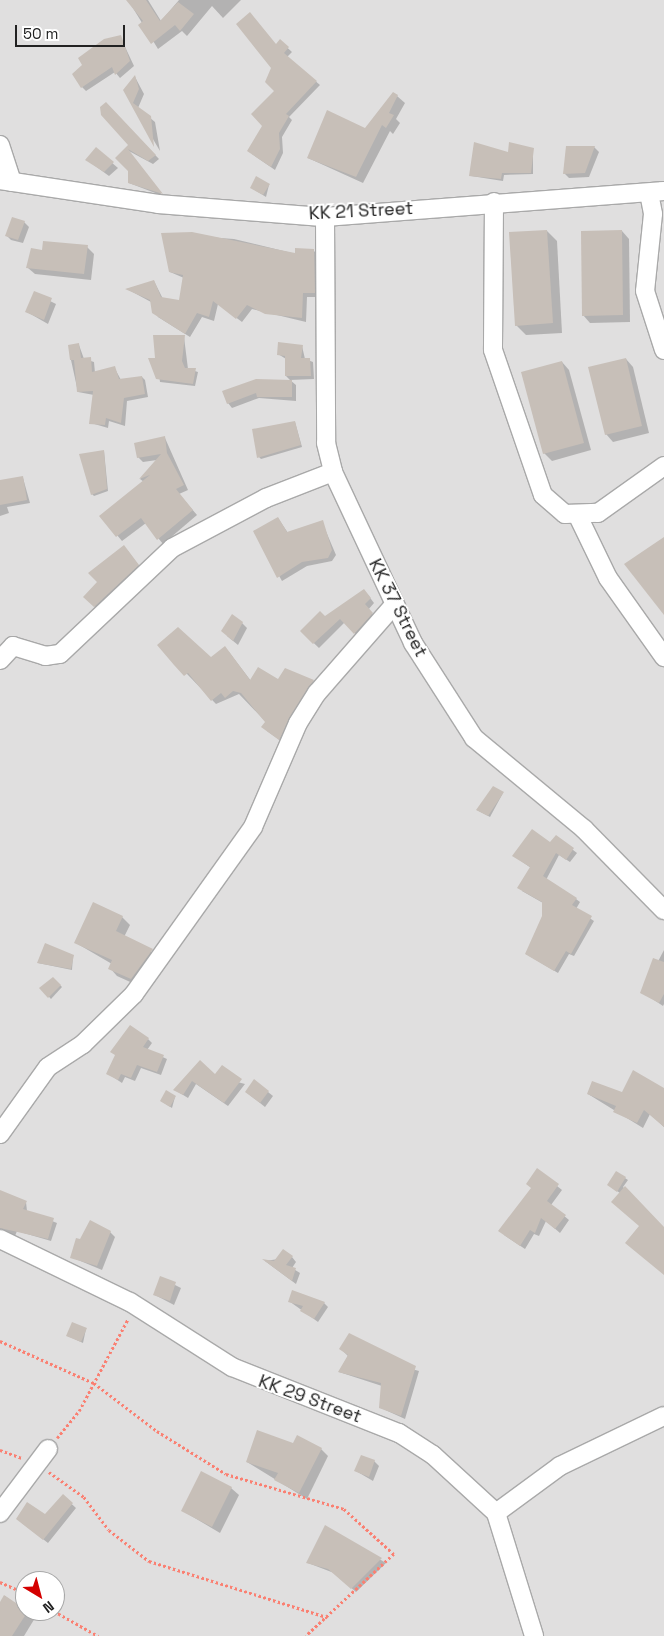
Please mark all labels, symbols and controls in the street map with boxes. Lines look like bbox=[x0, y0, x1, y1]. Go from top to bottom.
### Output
scale bar bbox=[18, 15, 128, 47]
text: 50 m bbox=[23, 24, 58, 43]
street label: KK 21 Street bbox=[308, 197, 414, 225]
street label: KK 37 Street bbox=[364, 555, 432, 661]
street label: KK 29 Street bbox=[256, 1370, 364, 1428]
north arrow bbox=[15, 1571, 65, 1621]
text: N bbox=[39, 1597, 58, 1617]

